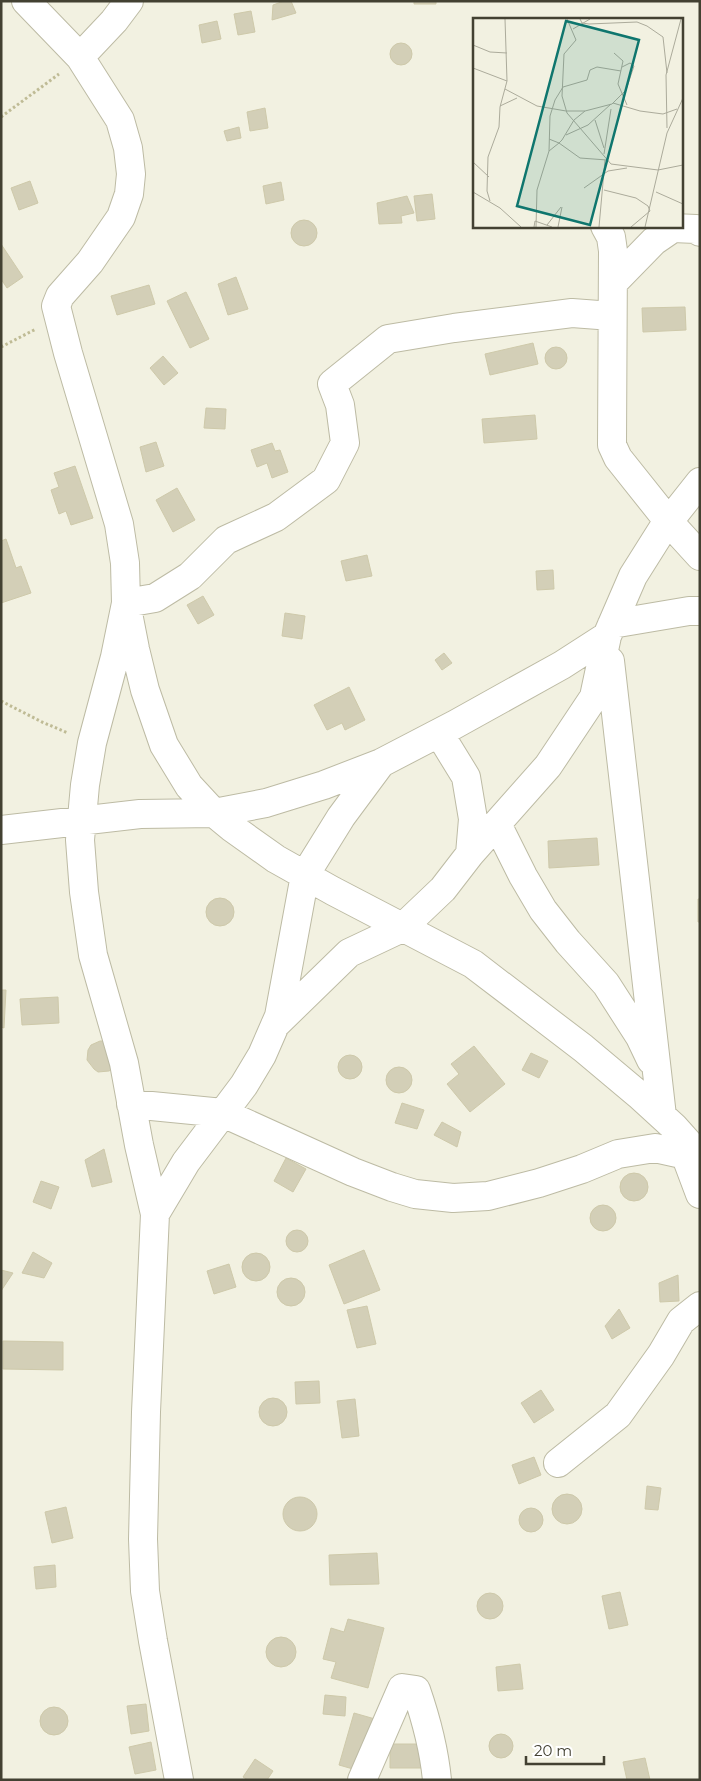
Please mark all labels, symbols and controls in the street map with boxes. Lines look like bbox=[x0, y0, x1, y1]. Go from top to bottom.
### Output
inset map bbox=[473, 18, 684, 228]
scale bar bbox=[526, 1734, 604, 1766]
text: 20 m bbox=[534, 1741, 572, 1760]

